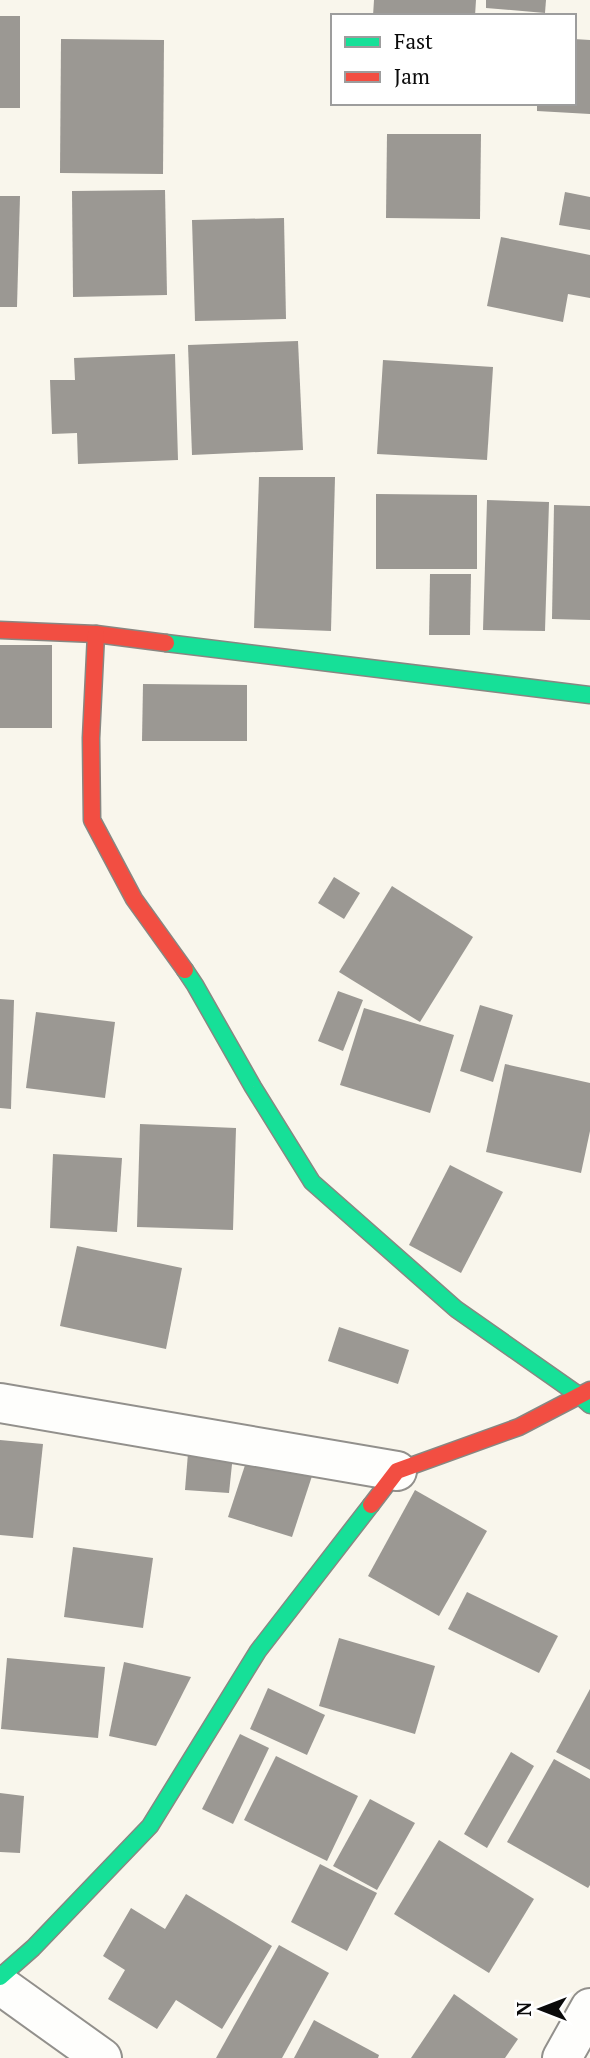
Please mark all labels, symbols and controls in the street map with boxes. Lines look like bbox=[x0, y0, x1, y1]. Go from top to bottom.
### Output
legend bbox=[331, 14, 576, 105]
text: Fast bbox=[394, 27, 433, 55]
text: Jam bbox=[394, 62, 430, 90]
north arrow bbox=[506, 1974, 576, 2044]
text: N bbox=[511, 2001, 536, 2016]

